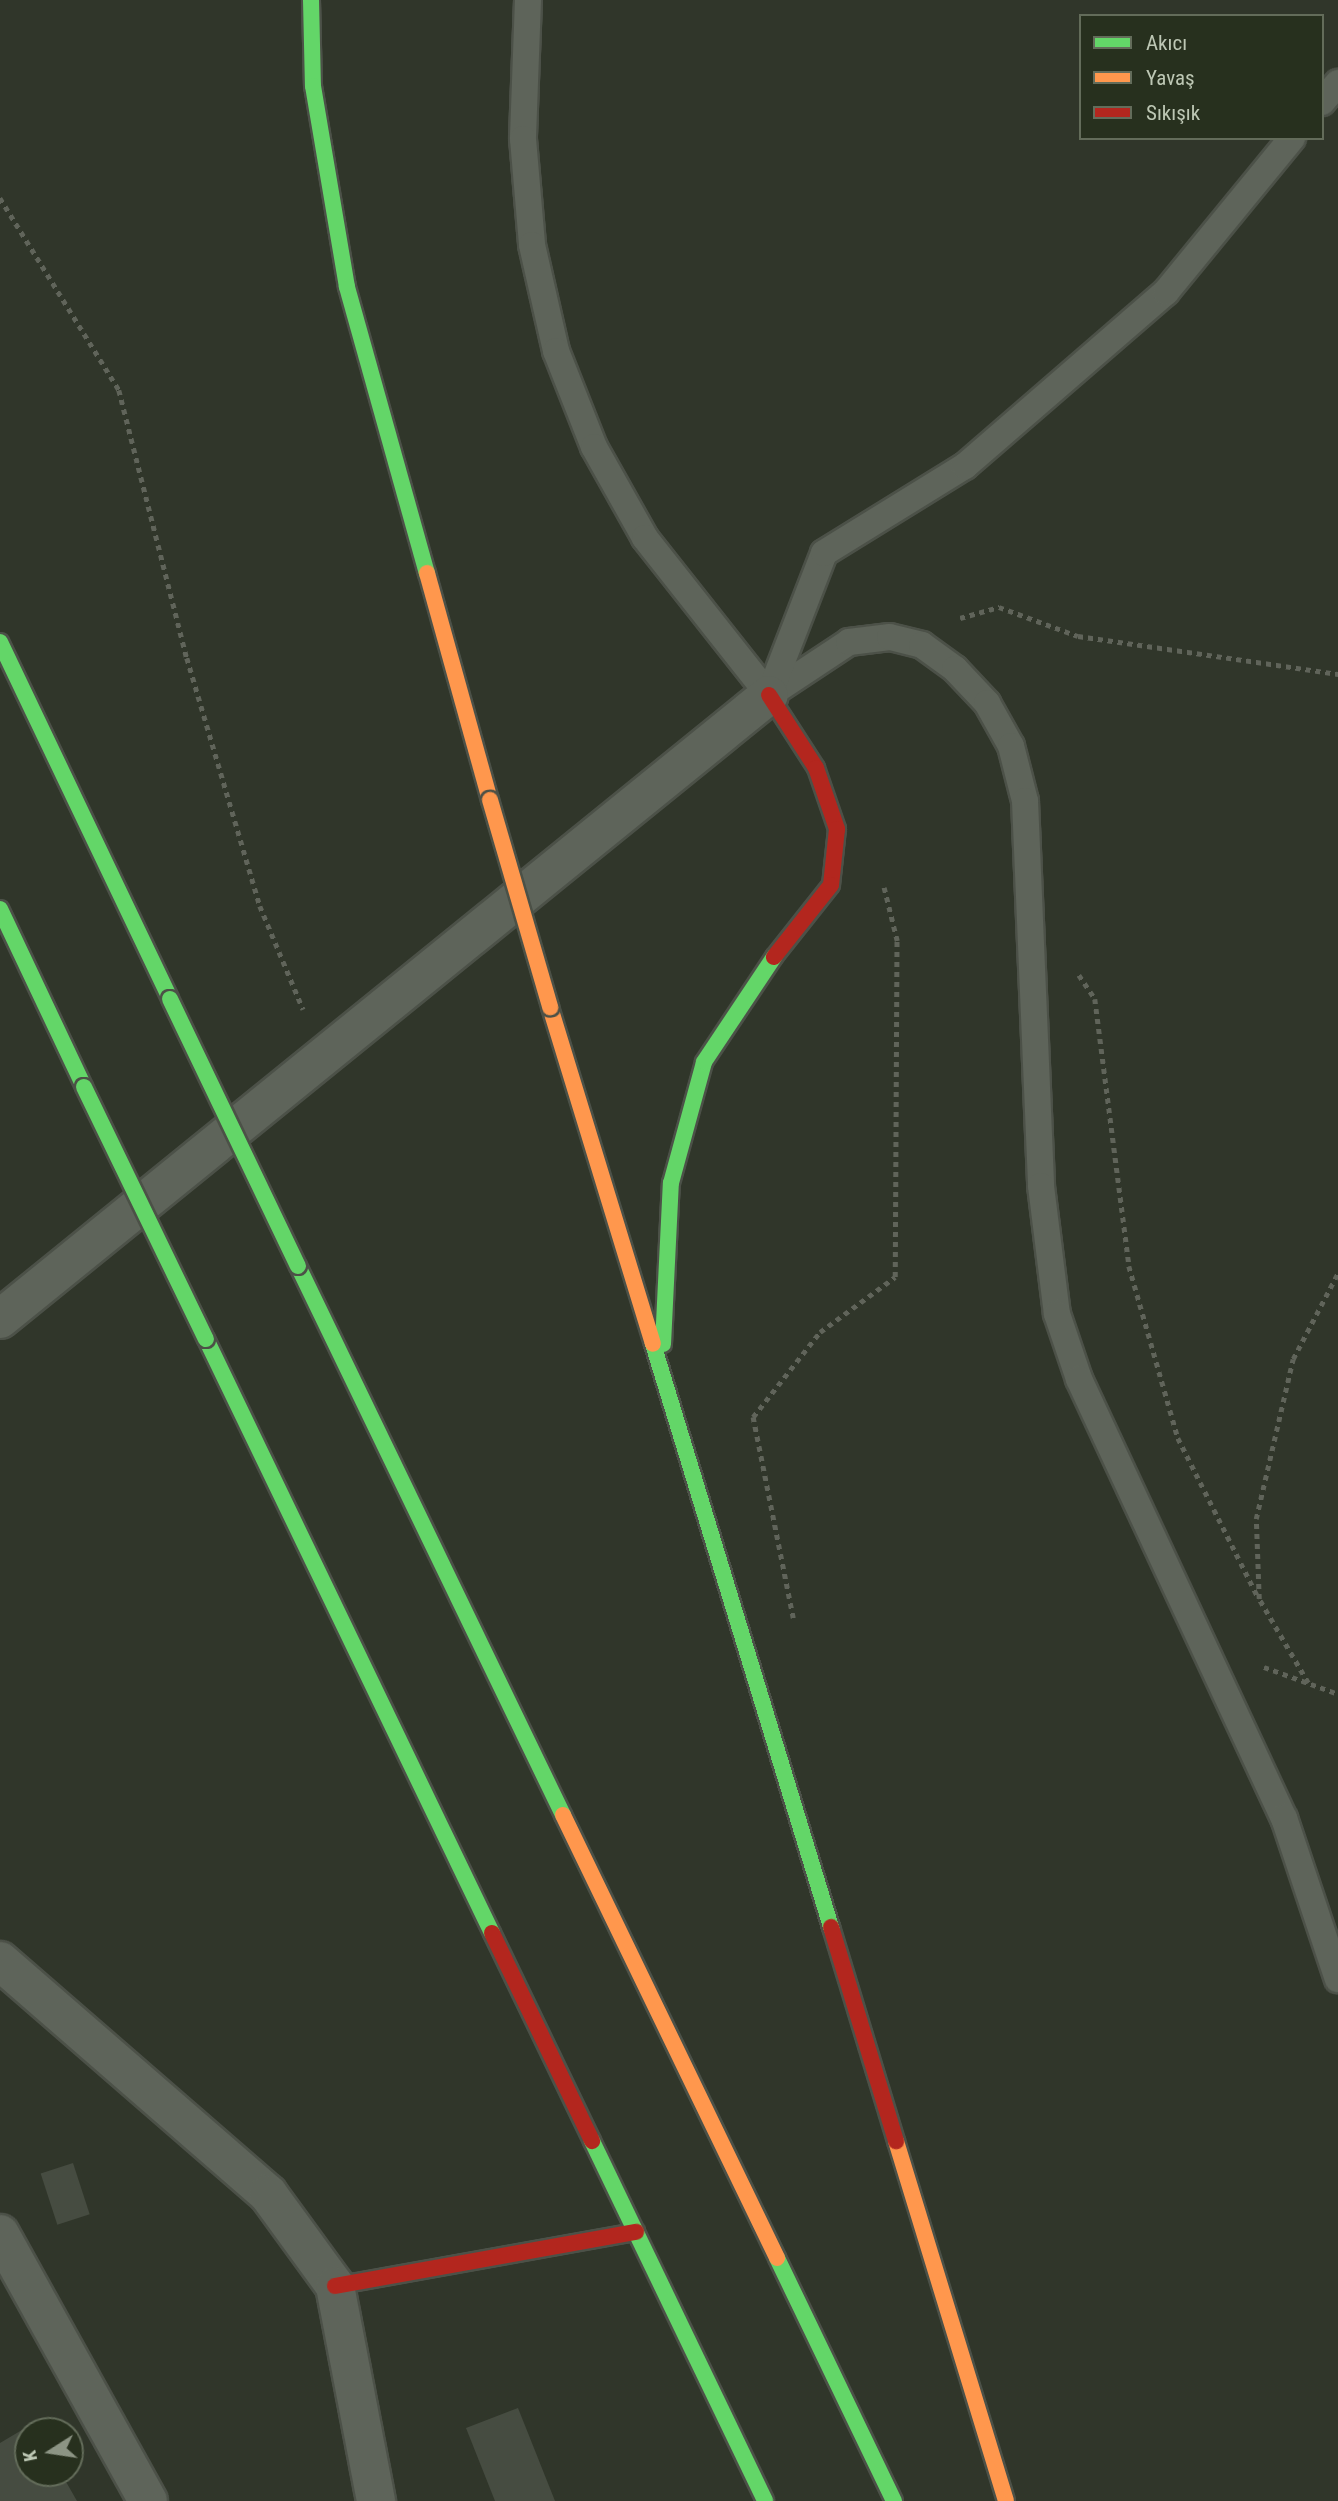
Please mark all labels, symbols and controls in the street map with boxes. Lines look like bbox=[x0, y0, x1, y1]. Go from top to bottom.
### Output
legend bbox=[1079, 14, 1324, 140]
text: Akıcı bbox=[1146, 31, 1187, 55]
text: Yavaş bbox=[1146, 66, 1195, 90]
text: Sıkışık bbox=[1146, 101, 1200, 125]
north arrow bbox=[14, 2417, 84, 2487]
text: K bbox=[18, 2449, 42, 2464]

